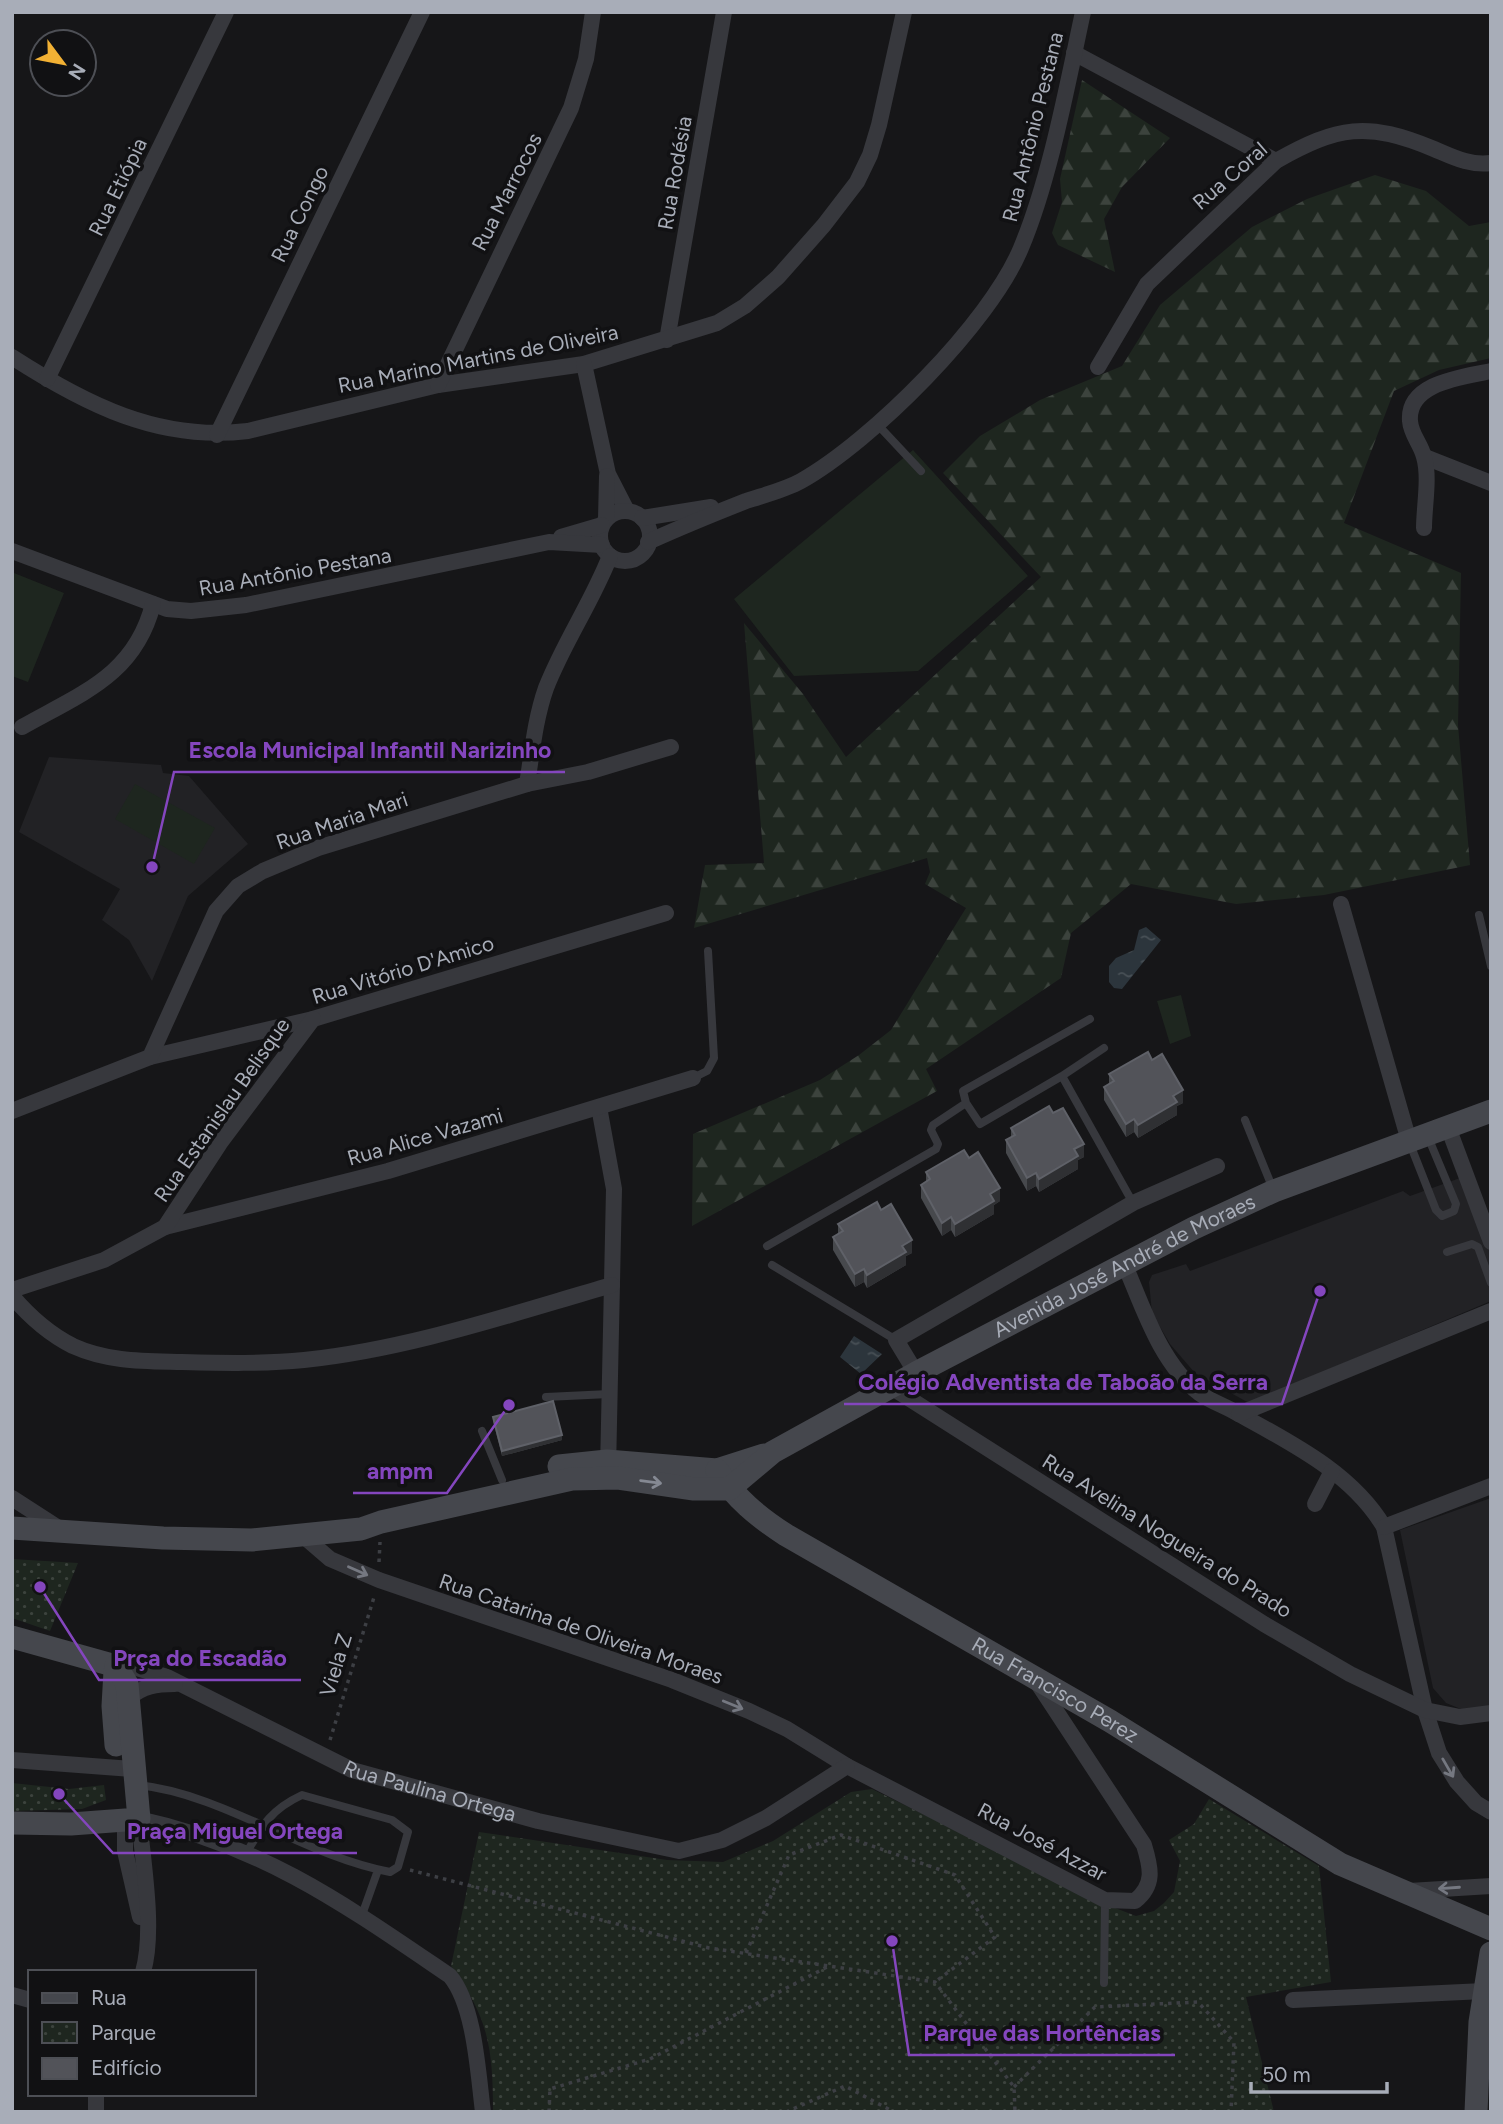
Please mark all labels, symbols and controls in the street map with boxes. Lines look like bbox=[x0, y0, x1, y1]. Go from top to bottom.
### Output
north arrow bbox=[28, 28, 98, 98]
street label: Rua Antônio Pestana bbox=[997, 29, 1068, 224]
text: N bbox=[63, 59, 91, 84]
street label: Rua Rodésia bbox=[652, 114, 697, 232]
street label: Rua Marrocos bbox=[466, 129, 547, 255]
street label: Rua Etiópia bbox=[83, 134, 152, 240]
street label: Rua Coral bbox=[1187, 136, 1272, 215]
street label: Rua Congo bbox=[265, 161, 334, 266]
street label: Rua Marino Martins de Oliveira bbox=[336, 319, 620, 398]
street label: Rua Antônio Pestana bbox=[197, 542, 393, 601]
callout: Escola Municipal Infantil Narizinho bbox=[174, 728, 565, 772]
text: Escola Municipal Infantil Narizinho bbox=[189, 736, 551, 764]
street label: Rua Maria Mari bbox=[273, 786, 411, 855]
street label: Rua Vitório D'Amico bbox=[309, 930, 497, 1009]
street label: Rua Estanislau Belisque bbox=[149, 1013, 295, 1207]
street label: Rua Alice Vazami bbox=[344, 1102, 506, 1171]
street label: Avenida José André de Moraes bbox=[989, 1188, 1259, 1342]
callout: Colégio Adventista de Taboão da Serra bbox=[844, 1360, 1282, 1404]
text: Colégio Adventista de Taboão da Serra bbox=[858, 1368, 1268, 1396]
street label: Rua Avelina Nogueira do Prado bbox=[1038, 1448, 1297, 1623]
callout: ampm bbox=[353, 1449, 447, 1493]
text: ampm bbox=[367, 1457, 433, 1485]
one-way arrow bbox=[639, 1476, 662, 1489]
one-way arrow bbox=[346, 1565, 368, 1578]
street label: Rua Catarina de Oliveira Moraes bbox=[436, 1568, 726, 1689]
street label: Viela Z bbox=[314, 1630, 357, 1700]
street label: Rua Francisco Perez bbox=[967, 1631, 1143, 1748]
callout: Prça do Escadão bbox=[99, 1636, 301, 1680]
text: Prça do Escadão bbox=[113, 1644, 287, 1672]
one-way arrow bbox=[722, 1699, 744, 1712]
street label: Rua Paulina Ortega bbox=[339, 1755, 519, 1826]
one-way arrow bbox=[1441, 1757, 1455, 1777]
street label: Rua José Azzar bbox=[973, 1797, 1111, 1886]
callout: Praça Miguel Ortega bbox=[113, 1809, 357, 1853]
text: Praça Miguel Ortega bbox=[127, 1817, 343, 1845]
one-way arrow bbox=[1439, 1882, 1461, 1895]
legend bbox=[28, 1970, 256, 2096]
text: Rua bbox=[91, 1985, 127, 2010]
callout: Parque das Hortências bbox=[909, 2011, 1175, 2055]
text: Parque das Hortências bbox=[923, 2019, 1161, 2047]
text: Parque bbox=[91, 2020, 156, 2045]
scale bar bbox=[1251, 2050, 1388, 2094]
text: Edifício bbox=[91, 2055, 162, 2080]
text: 50 m bbox=[1262, 2062, 1311, 2087]

